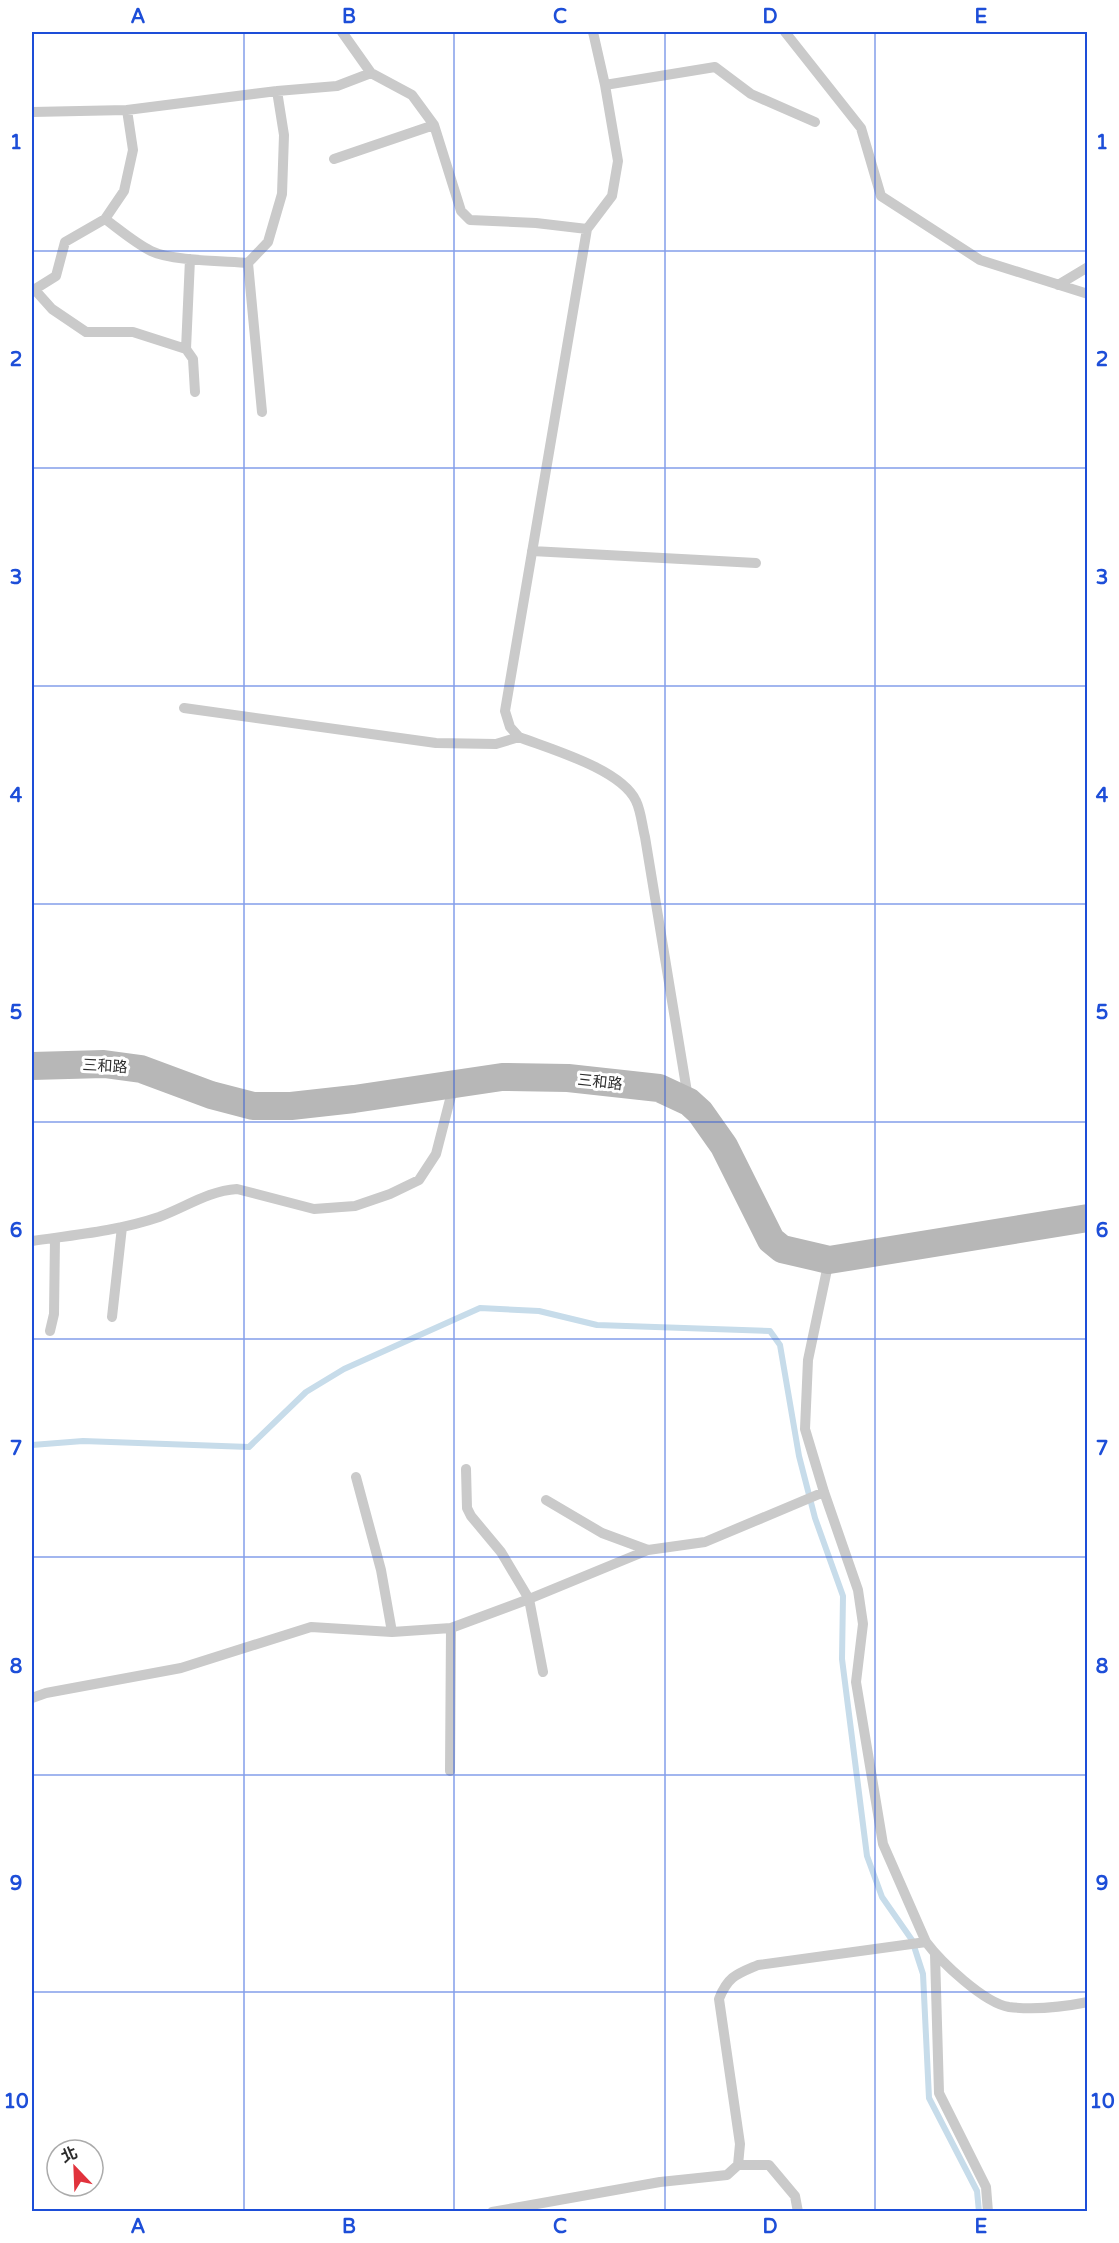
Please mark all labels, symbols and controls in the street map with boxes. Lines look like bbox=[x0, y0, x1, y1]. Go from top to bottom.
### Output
text: A bbox=[131, 5, 146, 29]
text: B bbox=[342, 5, 356, 29]
text: C bbox=[553, 5, 567, 29]
text: D bbox=[762, 5, 778, 29]
text: E bbox=[975, 5, 988, 29]
text: 1 bbox=[10, 131, 22, 155]
text: 1 bbox=[1096, 131, 1108, 155]
text: 2 bbox=[10, 348, 22, 372]
text: 2 bbox=[1096, 348, 1108, 372]
text: 3 bbox=[10, 566, 22, 590]
text: 3 bbox=[1096, 566, 1108, 590]
text: 4 bbox=[10, 784, 23, 808]
text: 4 bbox=[1096, 784, 1109, 808]
text: 5 bbox=[10, 1001, 22, 1025]
text: 5 bbox=[1096, 1001, 1108, 1025]
street label: 三和路 bbox=[82, 1056, 128, 1076]
street label: 三和路 bbox=[577, 1071, 623, 1093]
text: 6 bbox=[10, 1219, 22, 1243]
text: 6 bbox=[1096, 1219, 1108, 1243]
text: 7 bbox=[10, 1437, 22, 1461]
text: 7 bbox=[1096, 1437, 1108, 1461]
text: 8 bbox=[10, 1655, 22, 1679]
text: 8 bbox=[1096, 1655, 1108, 1679]
text: 9 bbox=[10, 1872, 22, 1896]
text: 9 bbox=[1096, 1872, 1108, 1896]
text: 10 bbox=[3, 2090, 29, 2114]
text: 10 bbox=[1089, 2090, 1115, 2114]
north arrow bbox=[45, 2138, 105, 2198]
text: 北 bbox=[58, 2143, 81, 2167]
text: A bbox=[131, 2215, 146, 2239]
text: B bbox=[342, 2215, 356, 2239]
text: C bbox=[553, 2215, 567, 2239]
text: D bbox=[762, 2215, 778, 2239]
text: E bbox=[975, 2215, 988, 2239]

